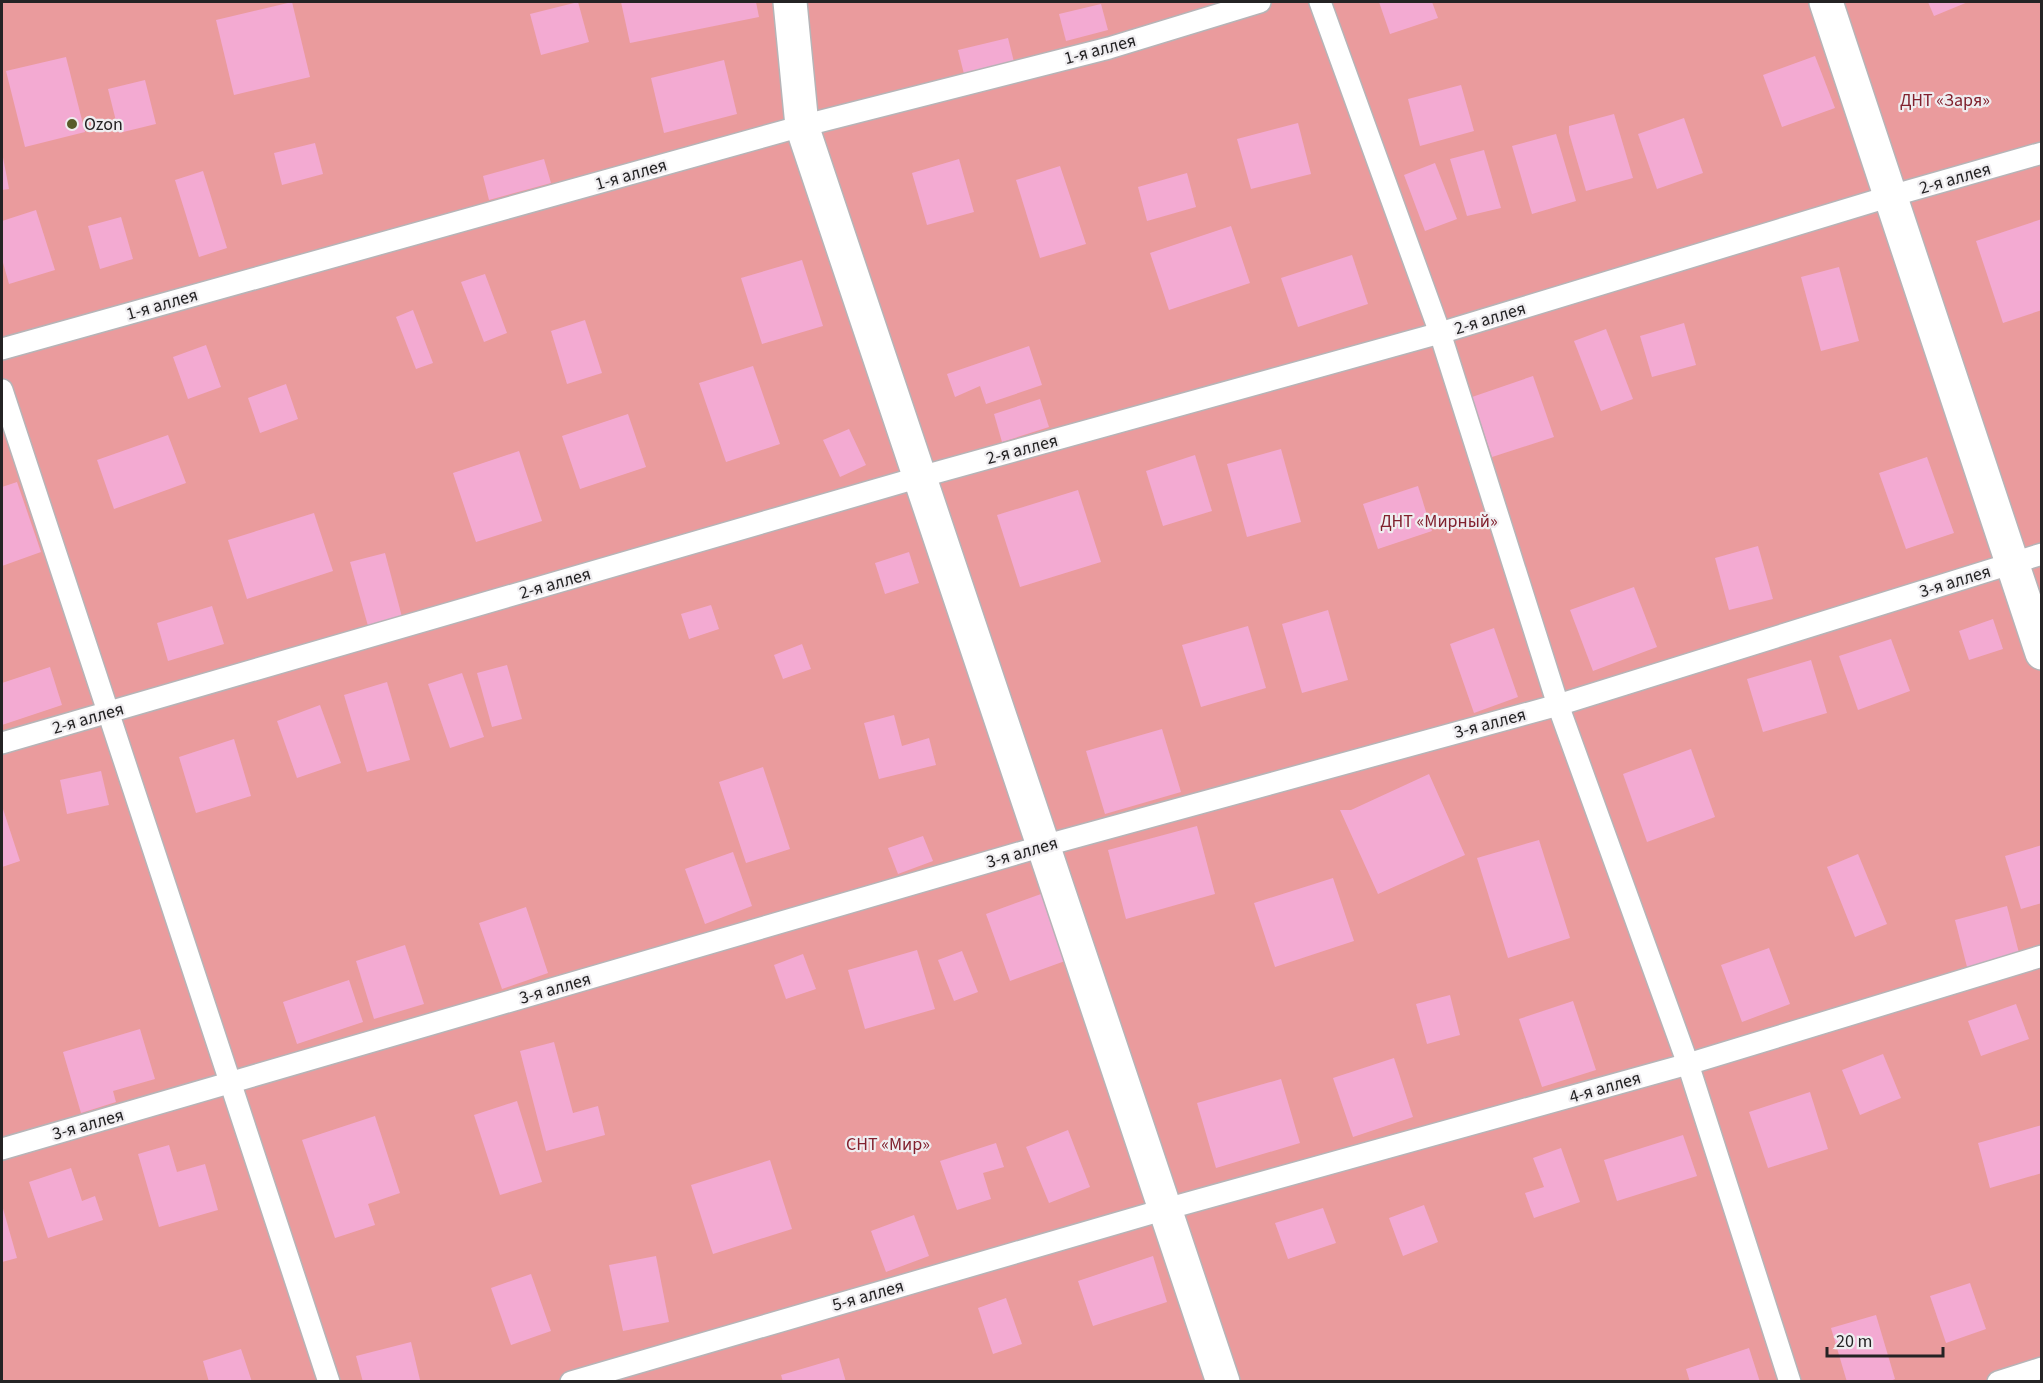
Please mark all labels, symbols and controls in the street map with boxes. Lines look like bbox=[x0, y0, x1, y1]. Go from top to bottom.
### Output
street label: 1-я аллея bbox=[1061, 28, 1139, 71]
park label: ДНТ «Заря» bbox=[1900, 88, 1990, 113]
place label: Ozon bbox=[84, 112, 123, 137]
marker: Ozon bbox=[65, 117, 79, 131]
street label: 1-я аллея bbox=[592, 152, 670, 197]
street label: 2-я аллея bbox=[1916, 156, 1994, 201]
street label: 1-я аллея bbox=[123, 282, 201, 327]
street label: 2-я аллея bbox=[1451, 296, 1529, 341]
street label: 2-я аллея bbox=[983, 428, 1061, 471]
park label: ДНТ «Мирный» bbox=[1380, 509, 1498, 534]
street label: 3-я аллея bbox=[1916, 559, 1994, 604]
street label: 2-я аллея bbox=[516, 561, 594, 606]
street label: 2-я аллея bbox=[49, 696, 127, 741]
street label: 3-я аллея bbox=[1451, 702, 1529, 745]
street label: 3-я аллея bbox=[983, 830, 1061, 875]
street label: 3-я аллея bbox=[516, 966, 594, 1011]
street label: 4-я аллея bbox=[1566, 1065, 1644, 1110]
street label: 3-я аллея bbox=[49, 1102, 127, 1147]
park label: СНТ «Мир» bbox=[846, 1132, 930, 1157]
street label: 5-я аллея bbox=[829, 1273, 907, 1318]
scale bar bbox=[1827, 1320, 1942, 1358]
text: 20 m bbox=[1836, 1329, 1872, 1354]

